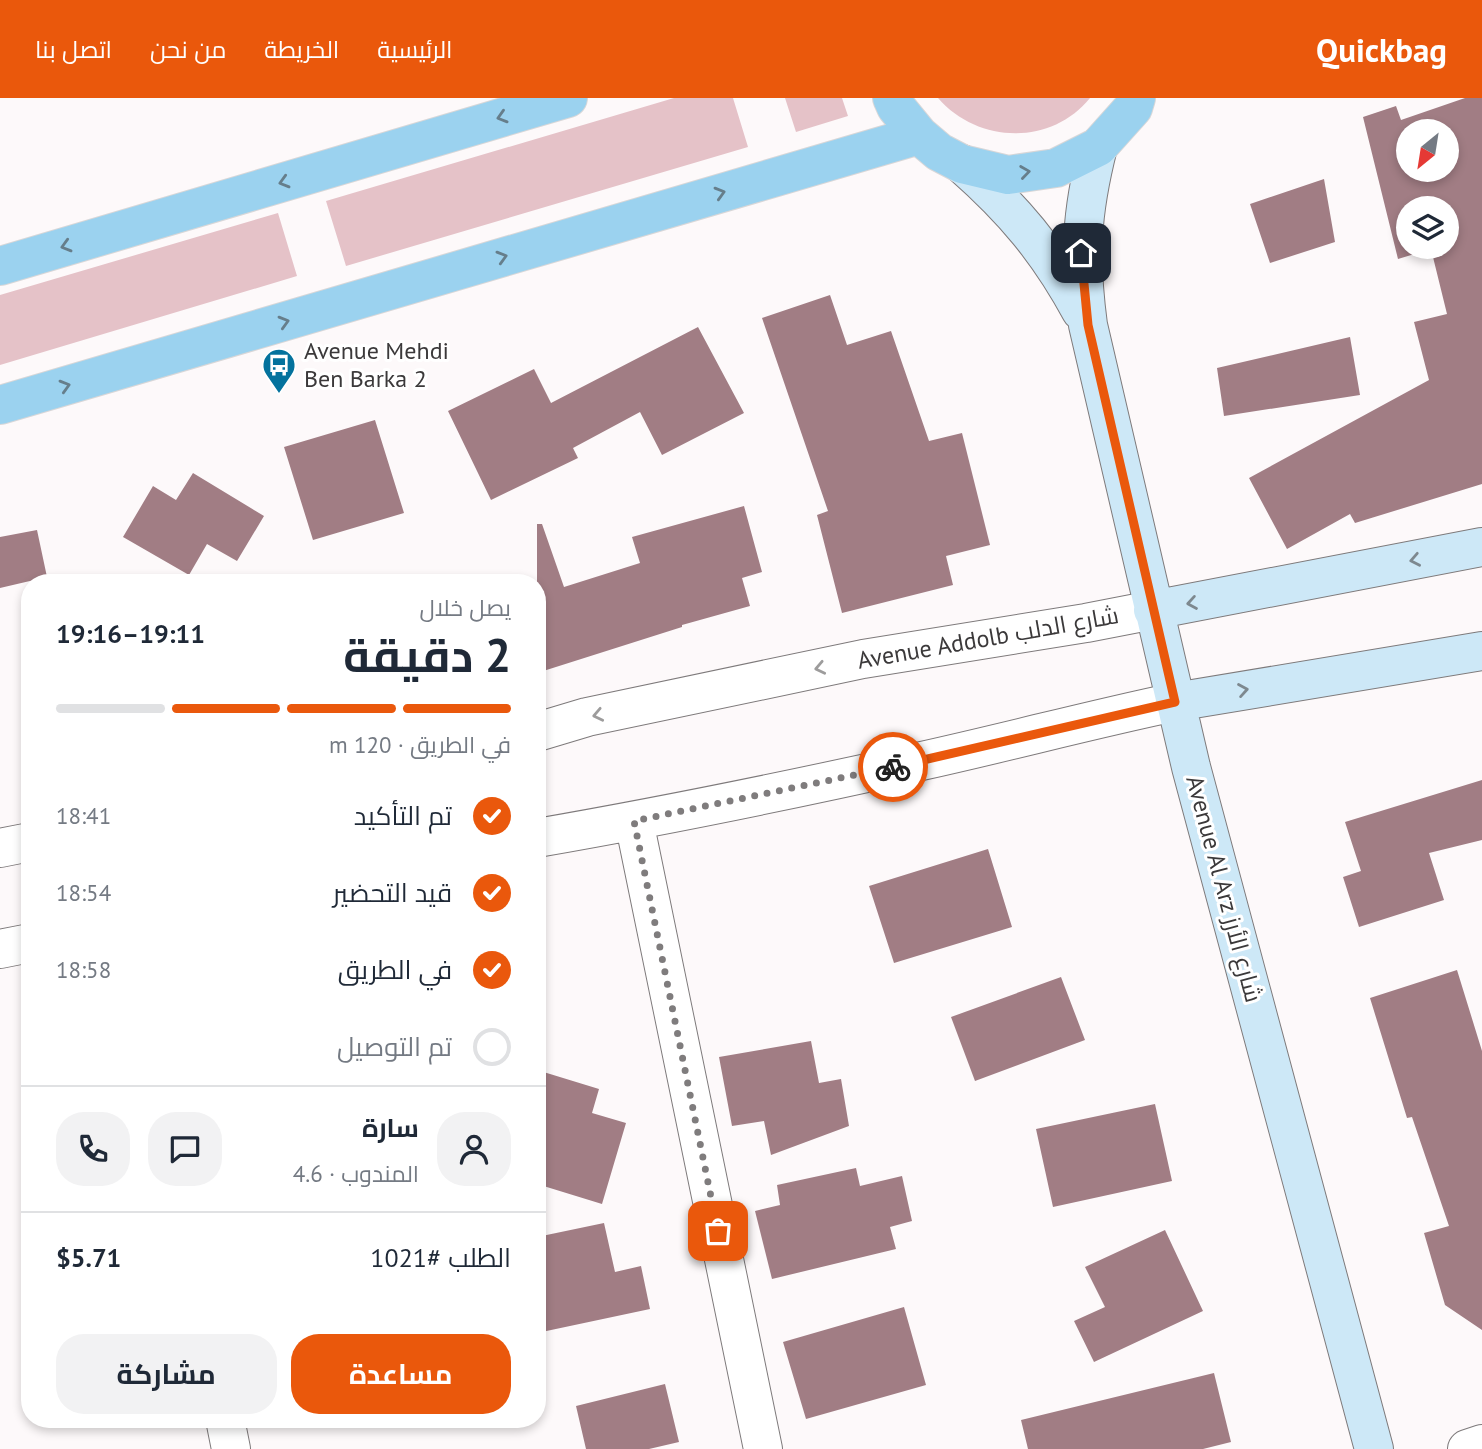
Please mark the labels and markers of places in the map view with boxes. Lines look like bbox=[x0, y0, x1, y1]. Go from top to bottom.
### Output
pin bbox=[1051, 223, 1111, 283]
place label: Avenue Mehdi Ben Barka 2 bbox=[304, 335, 449, 394]
bus stop icon: Avenue Mehdi Ben Barka 2 bbox=[260, 346, 298, 395]
pin bbox=[688, 1201, 748, 1261]

